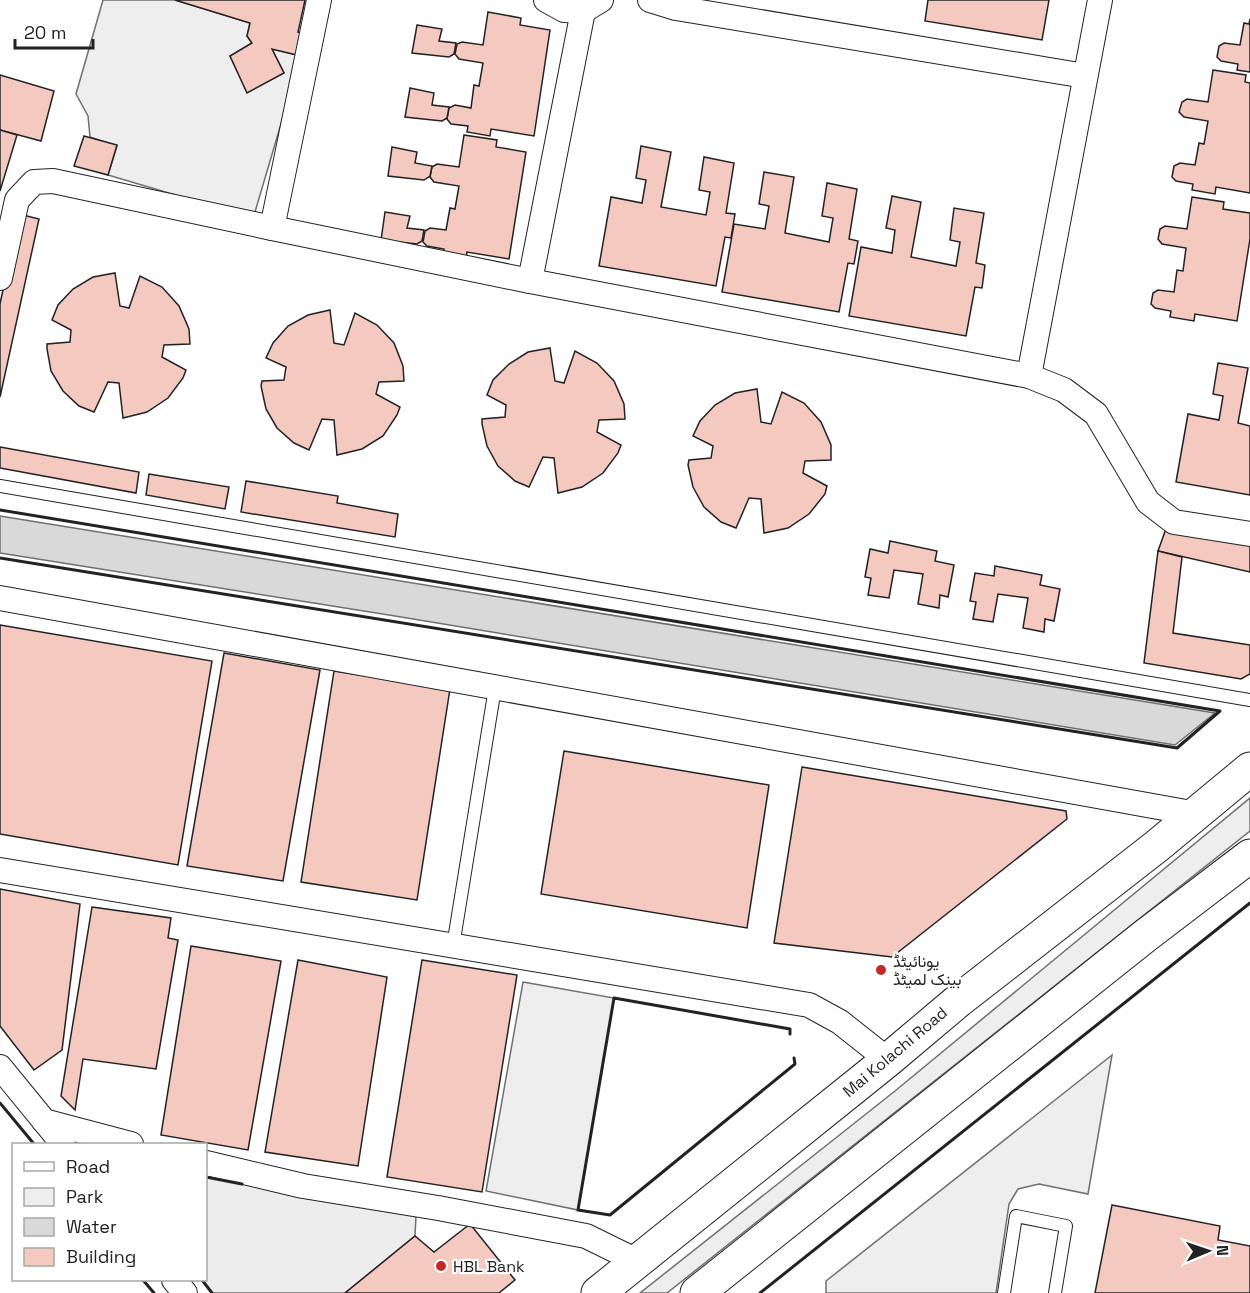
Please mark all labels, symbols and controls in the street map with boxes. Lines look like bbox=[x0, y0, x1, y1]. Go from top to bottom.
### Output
scale bar bbox=[15, 12, 93, 50]
text: 20 m bbox=[24, 21, 67, 44]
place label: یونائیٹڈ بینک لمیٹڈ bbox=[893, 951, 962, 990]
marker: یونائیٹڈ بینک لمیٹڈ bbox=[874, 963, 888, 977]
street label: Mai Kolachi Road bbox=[838, 1002, 952, 1102]
legend bbox=[12, 1143, 207, 1281]
text: Road bbox=[66, 1155, 110, 1178]
text: Park bbox=[66, 1185, 104, 1208]
text: Water bbox=[66, 1215, 117, 1238]
north arrow bbox=[1178, 1221, 1238, 1281]
text: Building bbox=[66, 1245, 136, 1268]
text: N bbox=[1212, 1245, 1233, 1256]
place label: HBL Bank bbox=[453, 1256, 525, 1277]
marker: HBL Bank bbox=[434, 1259, 448, 1273]

